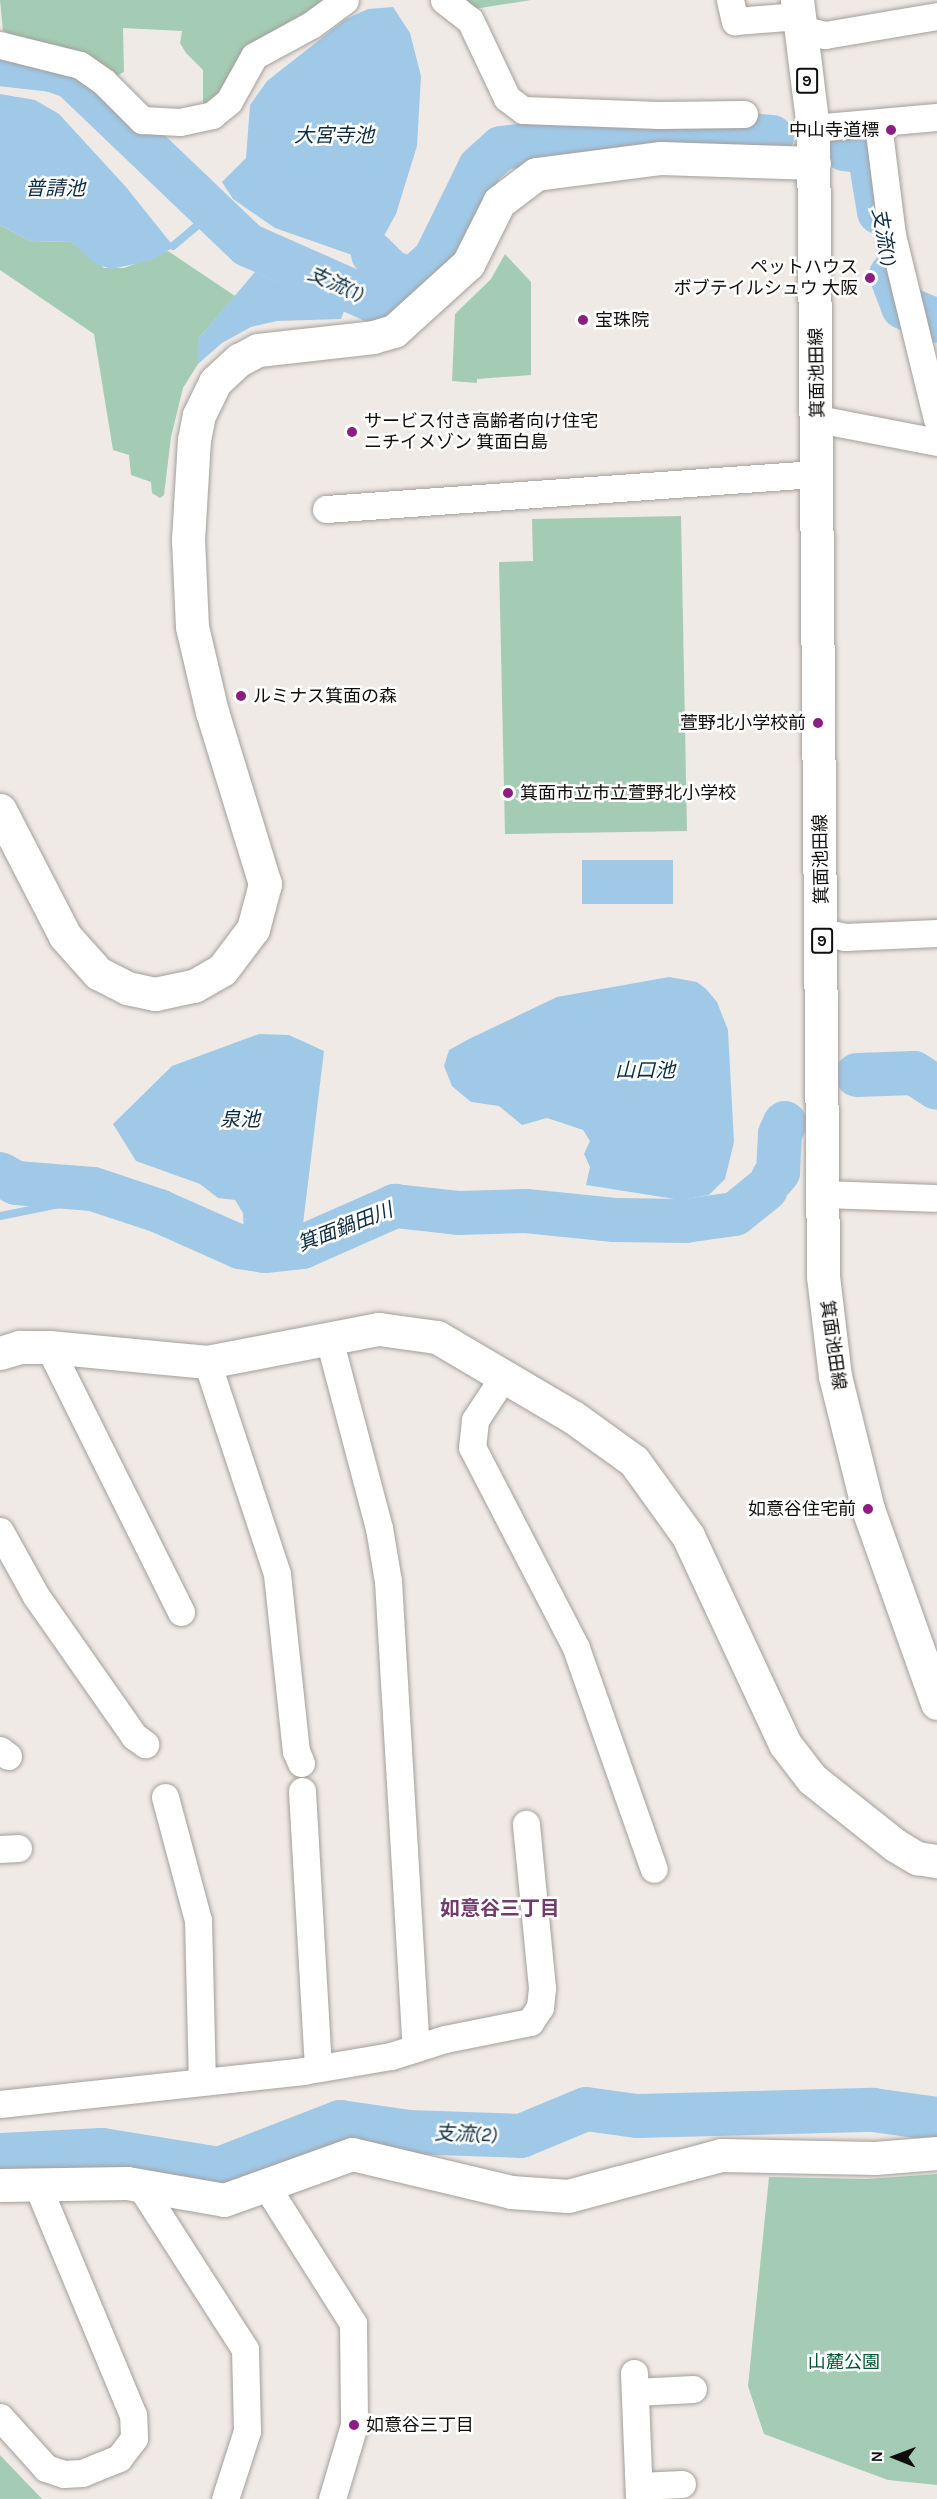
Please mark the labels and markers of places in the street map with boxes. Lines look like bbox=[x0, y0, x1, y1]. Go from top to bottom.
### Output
place label: 中山寺道標 bbox=[789, 119, 879, 141]
marker: 中山寺道標 bbox=[884, 123, 898, 137]
place label: ペットハウス ボブテイルシュウ 大阪 bbox=[674, 257, 858, 300]
marker: ペットハウス ボブテイルシュウ 大阪 bbox=[863, 271, 877, 285]
place label: 宝珠院 bbox=[595, 309, 649, 331]
marker: 宝珠院 bbox=[576, 313, 590, 327]
place label: サービス付き高齢者向け住宅 ニチイメゾン 箕面白島 bbox=[364, 411, 598, 454]
marker: サービス付き高齢者向け住宅 ニチイメゾン 箕面白島 bbox=[345, 425, 359, 439]
place label: ルミナス箕面の森 bbox=[253, 685, 397, 707]
marker: ルミナス箕面の森 bbox=[234, 689, 248, 703]
place label: 萱野北小学校前 bbox=[680, 712, 806, 734]
marker: 萱野北小学校前 bbox=[811, 716, 825, 730]
place label: 箕面市立市立萱野北小学校 bbox=[520, 782, 736, 804]
marker: 箕面市立市立萱野北小学校 bbox=[501, 786, 515, 800]
place label: 如意谷住宅前 bbox=[748, 1498, 856, 1520]
marker: 如意谷住宅前 bbox=[861, 1502, 875, 1516]
place label: 如意谷三丁目 bbox=[366, 2414, 474, 2436]
marker: 如意谷三丁目 bbox=[347, 2418, 361, 2432]

